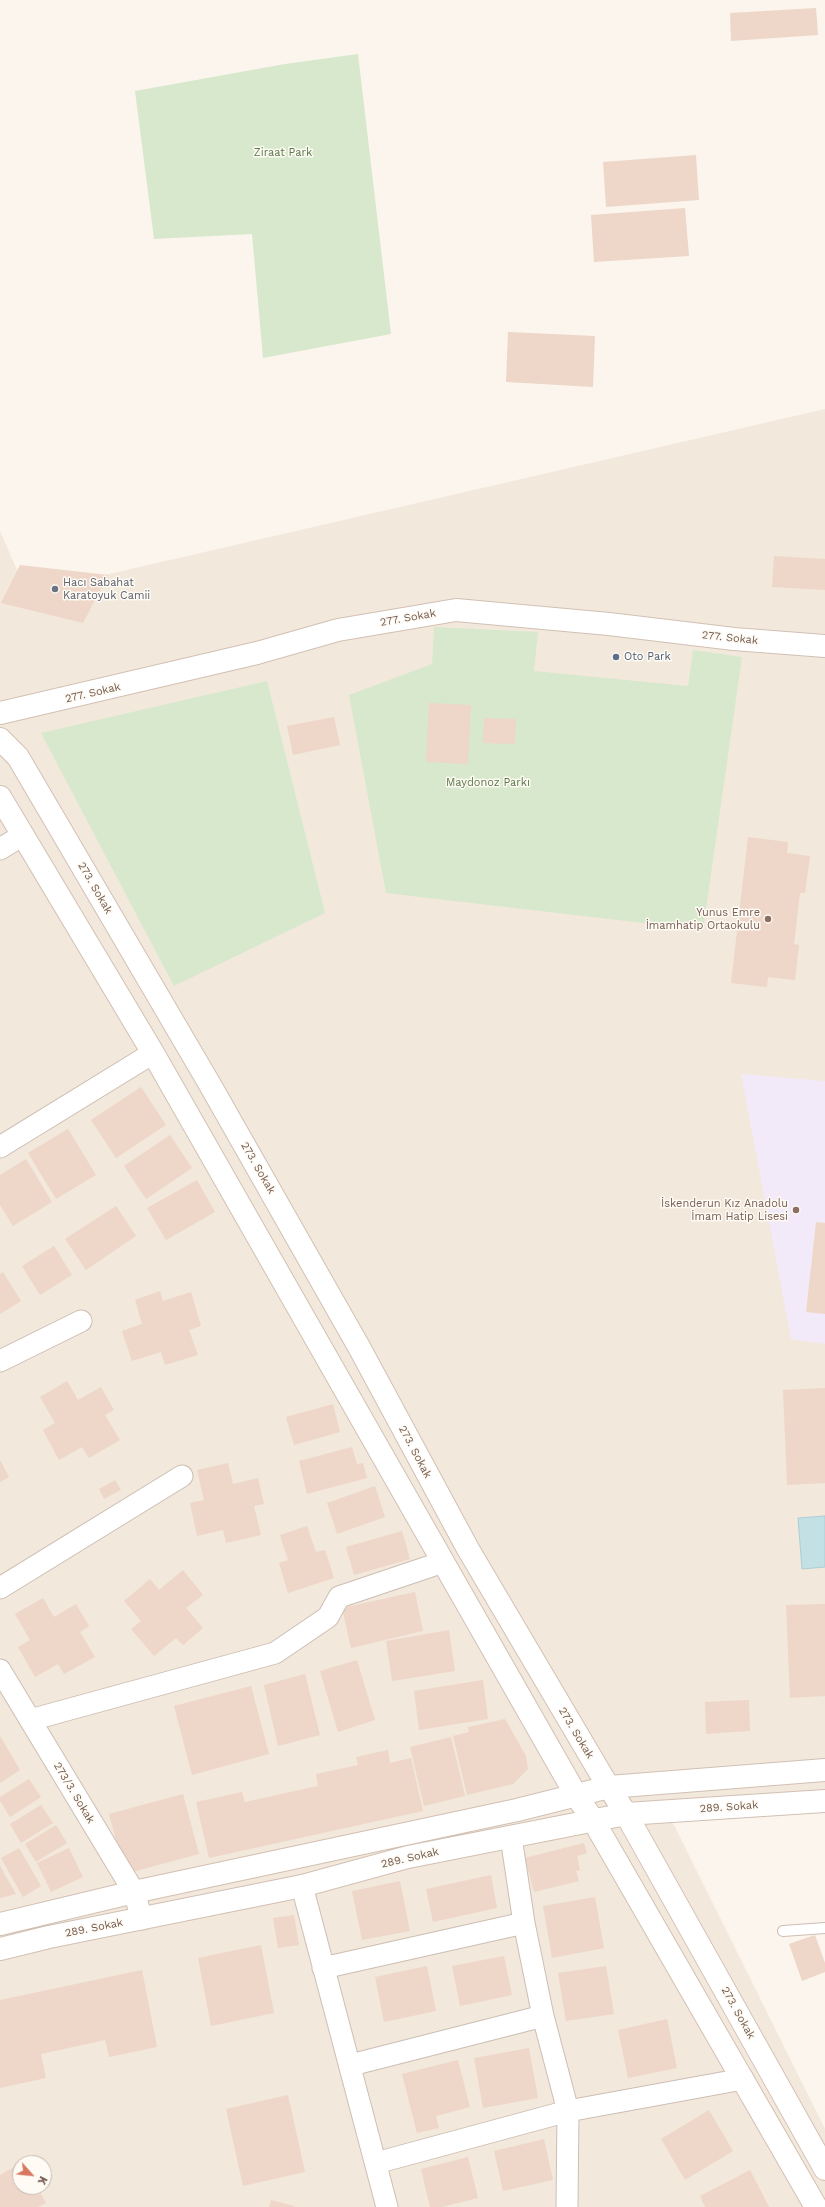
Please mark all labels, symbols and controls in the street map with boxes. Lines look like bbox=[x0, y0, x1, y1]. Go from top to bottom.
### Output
park label: Ziraat Park bbox=[254, 146, 312, 160]
place label: Hacı Sabahat Karatoyuk Camii bbox=[63, 576, 150, 602]
marker: Hacı Sabahat Karatoyuk Camii bbox=[50, 584, 60, 594]
street label: 277. Sokak bbox=[379, 607, 437, 629]
street label: 277. Sokak bbox=[701, 628, 759, 648]
place label: Oto Park bbox=[624, 650, 671, 664]
marker: Oto Park bbox=[611, 652, 621, 662]
street label: 277. Sokak bbox=[64, 680, 122, 706]
park label: Maydonoz Parkı bbox=[446, 776, 530, 790]
street label: 273. Sokak bbox=[75, 860, 115, 916]
place label: Yunus Emre İmamhatip Ortaokulu bbox=[646, 906, 760, 932]
marker: Yunus Emre İmamhatip Ortaokulu bbox=[763, 914, 773, 924]
street label: 273. Sokak bbox=[238, 1140, 278, 1196]
place label: İskenderun Kız Anadolu İmam Hatip Lisesi bbox=[661, 1197, 788, 1223]
marker: İskenderun Kız Anadolu İmam Hatip Lisesi bbox=[791, 1205, 801, 1215]
street label: 273. Sokak bbox=[396, 1423, 434, 1481]
street label: 273. Sokak bbox=[555, 1705, 597, 1761]
street label: 273/3. Sokak bbox=[51, 1760, 97, 1826]
street label: 289. Sokak bbox=[699, 1798, 759, 1816]
street label: 289. Sokak bbox=[380, 1845, 440, 1871]
street label: 289. Sokak bbox=[64, 1916, 124, 1940]
street label: 273. Sokak bbox=[718, 1985, 758, 2041]
north arrow bbox=[12, 2155, 52, 2195]
text: K bbox=[35, 2174, 50, 2187]

